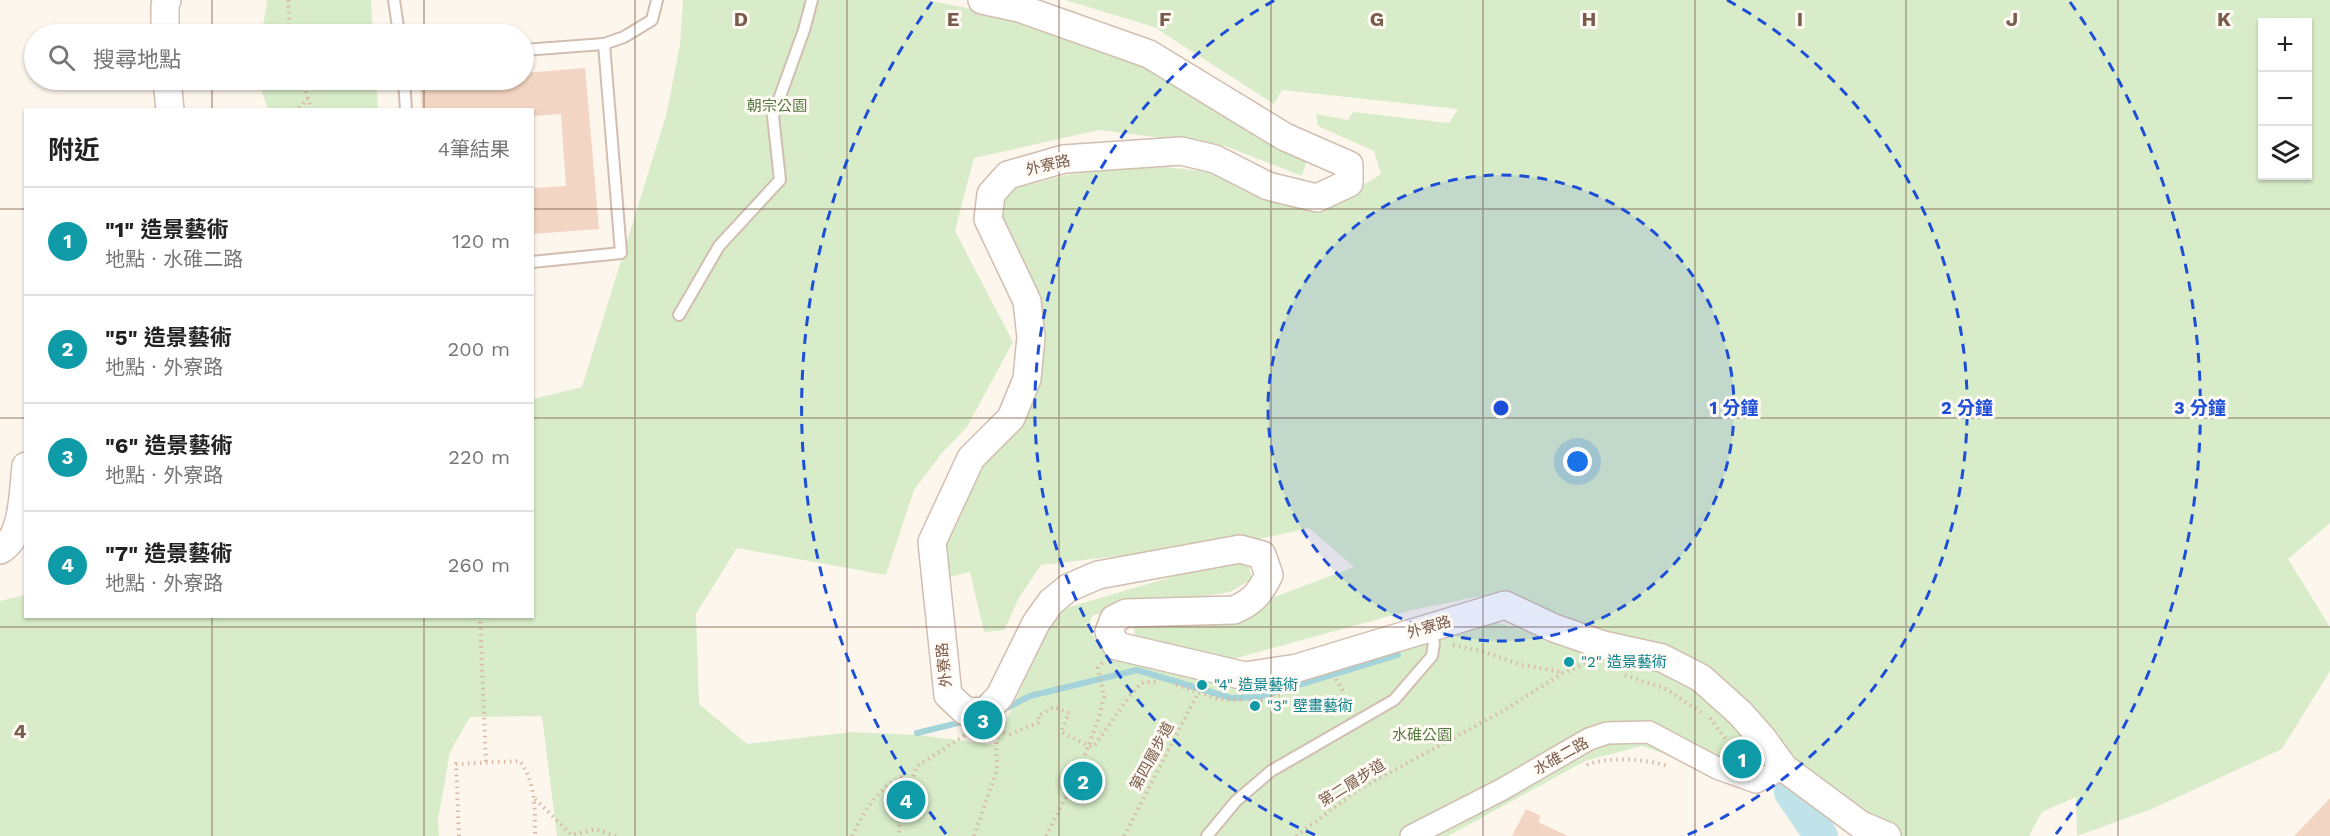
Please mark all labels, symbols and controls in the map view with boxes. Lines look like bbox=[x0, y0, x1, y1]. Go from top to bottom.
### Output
text: D bbox=[734, 7, 748, 31]
text: E bbox=[947, 7, 959, 31]
text: F bbox=[1159, 7, 1171, 31]
text: G bbox=[1370, 7, 1384, 31]
text: H bbox=[1582, 7, 1596, 31]
text: I bbox=[1797, 7, 1803, 31]
text: J bbox=[2006, 7, 2018, 31]
text: K bbox=[2217, 7, 2231, 31]
map controls bbox=[2258, 18, 2312, 180]
button: + bbox=[2258, 18, 2312, 72]
search box bbox=[24, 24, 534, 90]
icon: search bbox=[45, 41, 78, 74]
text: 搜尋地點 bbox=[93, 47, 181, 72]
button: − bbox=[2258, 72, 2312, 126]
park label: 朝宗公園 bbox=[747, 97, 807, 115]
button: layers bbox=[2258, 126, 2312, 180]
text: 附近 bbox=[48, 135, 100, 165]
text: 4筆結果 bbox=[438, 137, 510, 161]
street label: 外寮路 bbox=[1024, 151, 1072, 179]
text: "1" 造景藝術 bbox=[105, 217, 228, 242]
text: 1 bbox=[63, 229, 72, 253]
text: 120 m bbox=[452, 229, 510, 253]
text: 地點 · 水碓二路 bbox=[105, 247, 243, 271]
text: "5" 造景藝術 bbox=[105, 325, 232, 350]
text: 2 bbox=[62, 337, 73, 361]
text: 200 m bbox=[448, 337, 510, 361]
text: 地點 · 外寮路 bbox=[105, 355, 223, 379]
text: 1 分鐘 bbox=[1710, 397, 1758, 418]
text: 2 分鐘 bbox=[1941, 397, 1993, 418]
text: 3 分鐘 bbox=[2174, 397, 2226, 418]
centre of rings bbox=[1491, 398, 1511, 418]
text: "6" 造景藝術 bbox=[105, 433, 233, 458]
text: 3 bbox=[62, 445, 73, 469]
text: 220 m bbox=[448, 445, 510, 469]
your location bbox=[1563, 447, 1592, 476]
text: 地點 · 外寮路 bbox=[105, 463, 223, 487]
text: "7" 造景藝術 bbox=[105, 541, 232, 566]
text: 4 bbox=[61, 553, 74, 577]
text: 260 m bbox=[448, 553, 510, 577]
text: 地點 · 外寮路 bbox=[105, 571, 223, 595]
street label: 外寮路 bbox=[1405, 612, 1453, 642]
street label: 外寮路 bbox=[933, 642, 955, 688]
place label: "2" 造景藝術 bbox=[1581, 653, 1667, 671]
marker: "2" 造景藝術 bbox=[1562, 655, 1576, 669]
place label: "4" 造景藝術 bbox=[1214, 676, 1298, 694]
marker: "4" 造景藝術 bbox=[1195, 678, 1209, 692]
place label: "3" 壁畫藝術 bbox=[1267, 697, 1353, 715]
pin: 3 bbox=[964, 698, 1002, 742]
marker: "3" 壁畫藝術 bbox=[1248, 699, 1262, 713]
text: 4 bbox=[14, 719, 27, 743]
street label: 第四層步道 bbox=[1126, 719, 1178, 793]
park label: 水碓公園 bbox=[1392, 726, 1452, 744]
street label: 水碓二路 bbox=[1530, 734, 1592, 778]
pin: 1 bbox=[1722, 736, 1762, 782]
street label: 第二層步道 bbox=[1315, 755, 1389, 811]
pin: 2 bbox=[1064, 758, 1102, 804]
pin: 4 bbox=[886, 778, 926, 822]

